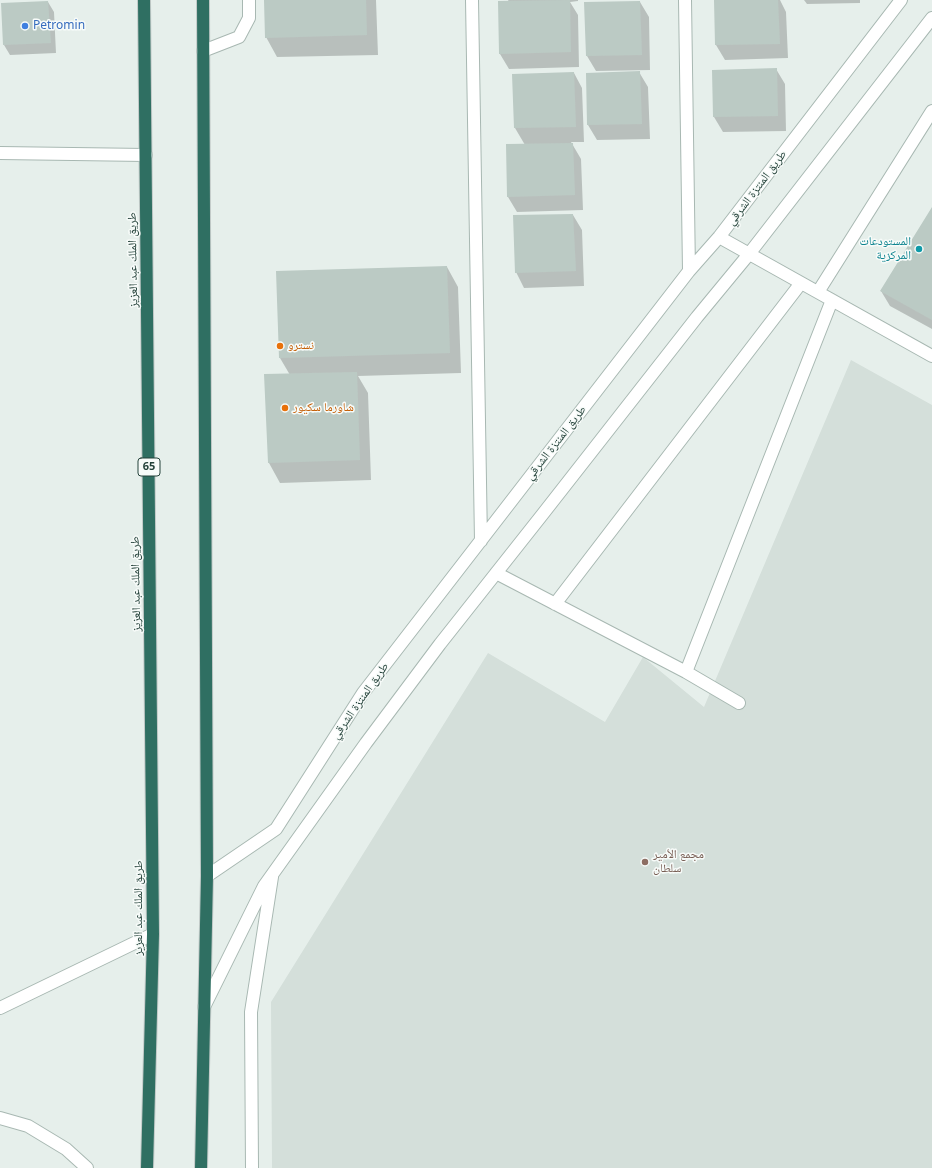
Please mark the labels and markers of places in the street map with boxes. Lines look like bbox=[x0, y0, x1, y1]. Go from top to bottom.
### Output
place label: Petromin bbox=[33, 19, 85, 33]
marker: Petromin bbox=[20, 21, 30, 31]
place label: المستودعات المركزية bbox=[859, 235, 911, 263]
marker: المستودعات المركزية bbox=[914, 244, 924, 254]
place label: نسترو bbox=[288, 339, 314, 353]
marker: نسترو bbox=[275, 341, 285, 351]
place label: شاورما سكيور bbox=[293, 401, 354, 415]
marker: شاورما سكيور bbox=[280, 403, 290, 413]
place label: مجمع الأمير سلطان bbox=[653, 848, 704, 876]
marker: مجمع الأمير سلطان bbox=[640, 857, 650, 867]

